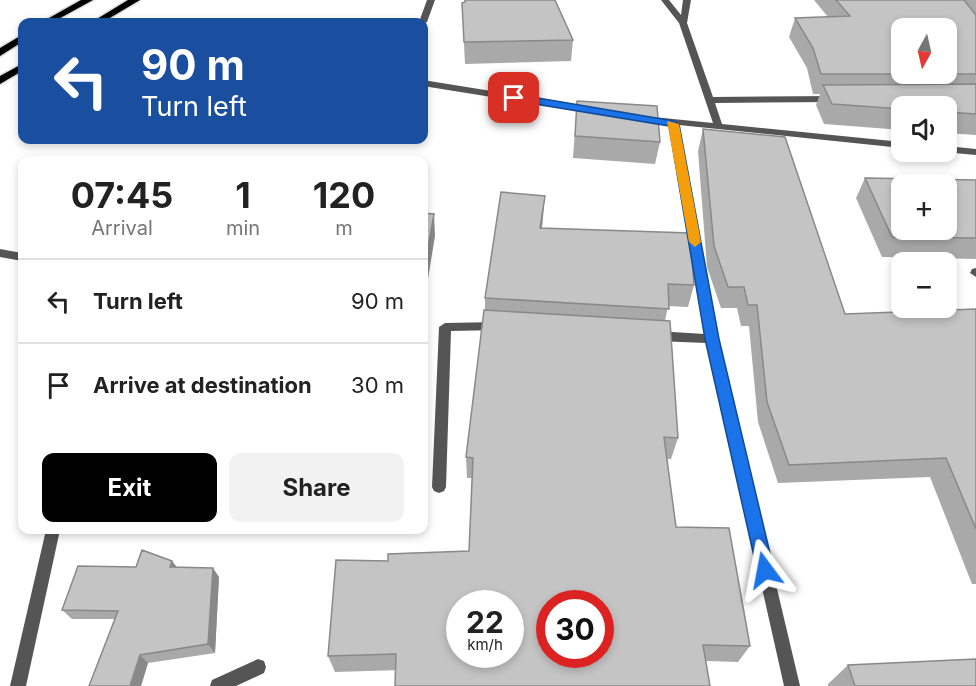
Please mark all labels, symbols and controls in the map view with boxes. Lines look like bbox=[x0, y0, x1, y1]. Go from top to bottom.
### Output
north arrow bbox=[891, 18, 957, 84]
map controls bbox=[891, 18, 957, 318]
text: 90 m bbox=[141, 39, 245, 90]
icon: left bbox=[42, 42, 120, 120]
pin bbox=[488, 72, 539, 123]
icon: arrive bbox=[497, 81, 530, 114]
text: Turn left bbox=[141, 90, 247, 123]
button: sound bbox=[891, 96, 957, 162]
text: 07:45 bbox=[71, 173, 173, 217]
text: 1 bbox=[235, 173, 251, 217]
text: 120 bbox=[313, 173, 375, 217]
button: + bbox=[891, 174, 957, 240]
text: Arrival bbox=[91, 216, 153, 240]
text: min bbox=[226, 216, 260, 240]
text: m bbox=[335, 216, 353, 240]
button: − bbox=[891, 252, 957, 318]
icon: left bbox=[42, 285, 75, 318]
text: Turn left bbox=[93, 288, 183, 314]
text: 90 m bbox=[351, 288, 404, 314]
icon: arrive bbox=[42, 369, 75, 402]
text: Arrive at destination bbox=[93, 372, 312, 398]
text: 30 m bbox=[351, 372, 404, 398]
button: Exit bbox=[42, 453, 217, 522]
button: Share bbox=[229, 453, 404, 522]
position arrow bbox=[733, 538, 797, 602]
speed limit sign: 30 bbox=[536, 590, 614, 668]
text: 22 bbox=[466, 604, 504, 640]
text: km/h bbox=[467, 635, 503, 654]

